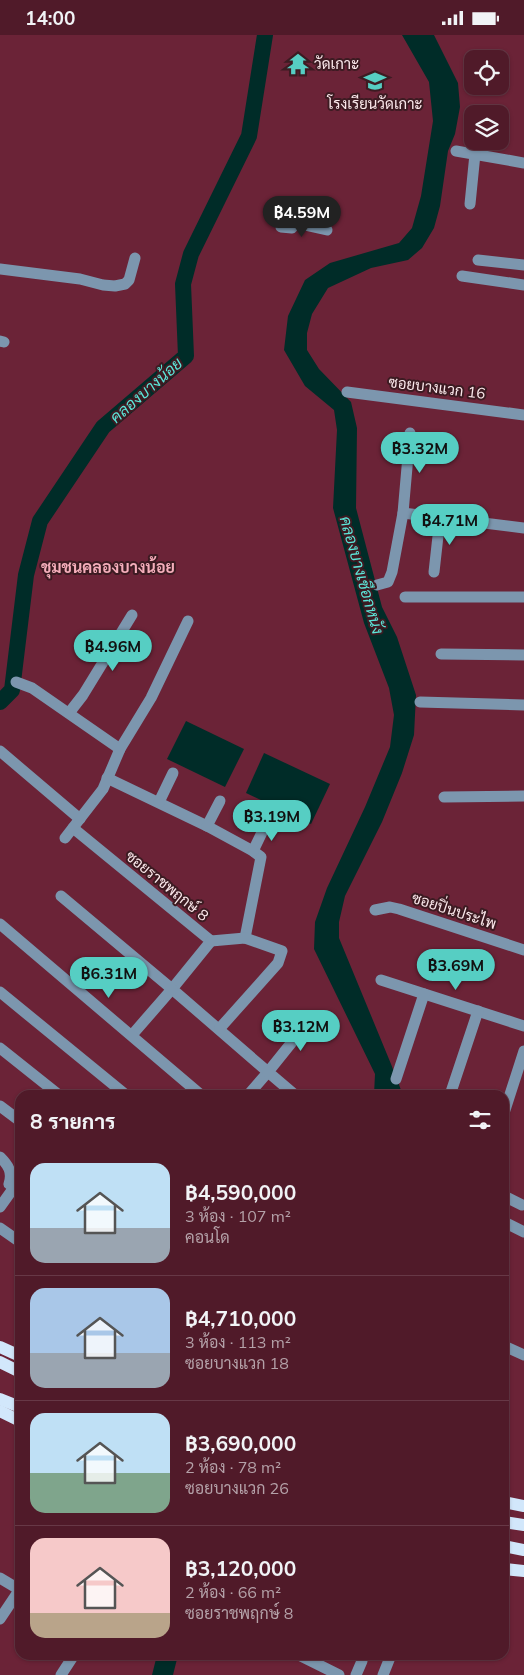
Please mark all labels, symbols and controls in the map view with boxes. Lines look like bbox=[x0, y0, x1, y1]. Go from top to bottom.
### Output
text: 14:00 bbox=[25, 6, 75, 30]
map controls bbox=[464, 50, 509, 150]
button: locate bbox=[464, 50, 509, 95]
temple icon: วัดเกาะ bbox=[285, 51, 311, 77]
place label: วัดเกาะ bbox=[314, 54, 359, 73]
school or university icon: โรงเรียนวัดเกาะ bbox=[362, 68, 388, 94]
place label: โรงเรียนวัดเกาะ bbox=[327, 94, 422, 113]
button: layers bbox=[464, 105, 509, 150]
pin: ฿4.59M bbox=[261, 195, 343, 238]
text: ฿4.59M bbox=[274, 202, 330, 222]
water label: คลองบางน้อย bbox=[105, 352, 186, 427]
street label: ซอยบางแวก 16 bbox=[388, 372, 487, 403]
pin: ฿3.32M bbox=[379, 431, 461, 474]
text: ฿3.32M bbox=[392, 438, 448, 458]
pin: ฿4.71M bbox=[409, 503, 491, 546]
text: ฿4.71M bbox=[422, 510, 478, 530]
water label: คลองบางเชือกหนัง bbox=[336, 513, 389, 636]
district label: ชุมชนคลองบางน้อย bbox=[41, 556, 175, 579]
pin: ฿4.96M bbox=[72, 629, 154, 672]
text: ฿4.96M bbox=[85, 636, 141, 656]
pin: ฿3.19M bbox=[231, 799, 313, 842]
text: ฿3.19M bbox=[244, 806, 300, 826]
street label: ซอยราชพฤกษ์ 8 bbox=[122, 846, 213, 925]
street label: ซอยปิ่นประไพ bbox=[409, 884, 500, 933]
pin: ฿3.69M bbox=[415, 949, 497, 991]
text: ฿3.69M bbox=[428, 955, 484, 975]
pin: ฿6.31M bbox=[68, 957, 150, 999]
text: ฿6.31M bbox=[81, 963, 137, 983]
pin: ฿3.12M bbox=[260, 1009, 342, 1052]
text: ฿3.12M bbox=[273, 1016, 329, 1036]
icon: filters bbox=[466, 1106, 494, 1134]
text: 8 รายการ bbox=[30, 1108, 116, 1134]
text: ฿4,590,000 bbox=[185, 1179, 296, 1205]
icon: home bbox=[70, 1183, 130, 1243]
text: 3 ห้อง · 107 m² bbox=[185, 1206, 291, 1226]
text: คอนโด bbox=[185, 1227, 230, 1247]
text: ฿4,710,000 bbox=[185, 1305, 296, 1331]
icon: home bbox=[70, 1308, 130, 1368]
text: 3 ห้อง · 113 m² bbox=[185, 1332, 291, 1352]
text: ซอยบางแวก 18 bbox=[185, 1353, 289, 1373]
text: ฿3,690,000 bbox=[185, 1430, 296, 1456]
icon: home bbox=[70, 1433, 130, 1493]
text: 2 ห้อง · 78 m² bbox=[185, 1457, 281, 1477]
text: ซอยบางแวก 26 bbox=[185, 1478, 289, 1498]
text: ฿3,120,000 bbox=[185, 1555, 296, 1581]
icon: home bbox=[70, 1558, 130, 1618]
text: 2 ห้อง · 66 m² bbox=[185, 1582, 281, 1602]
text: ซอยราชพฤกษ์ 8 bbox=[185, 1603, 293, 1623]

